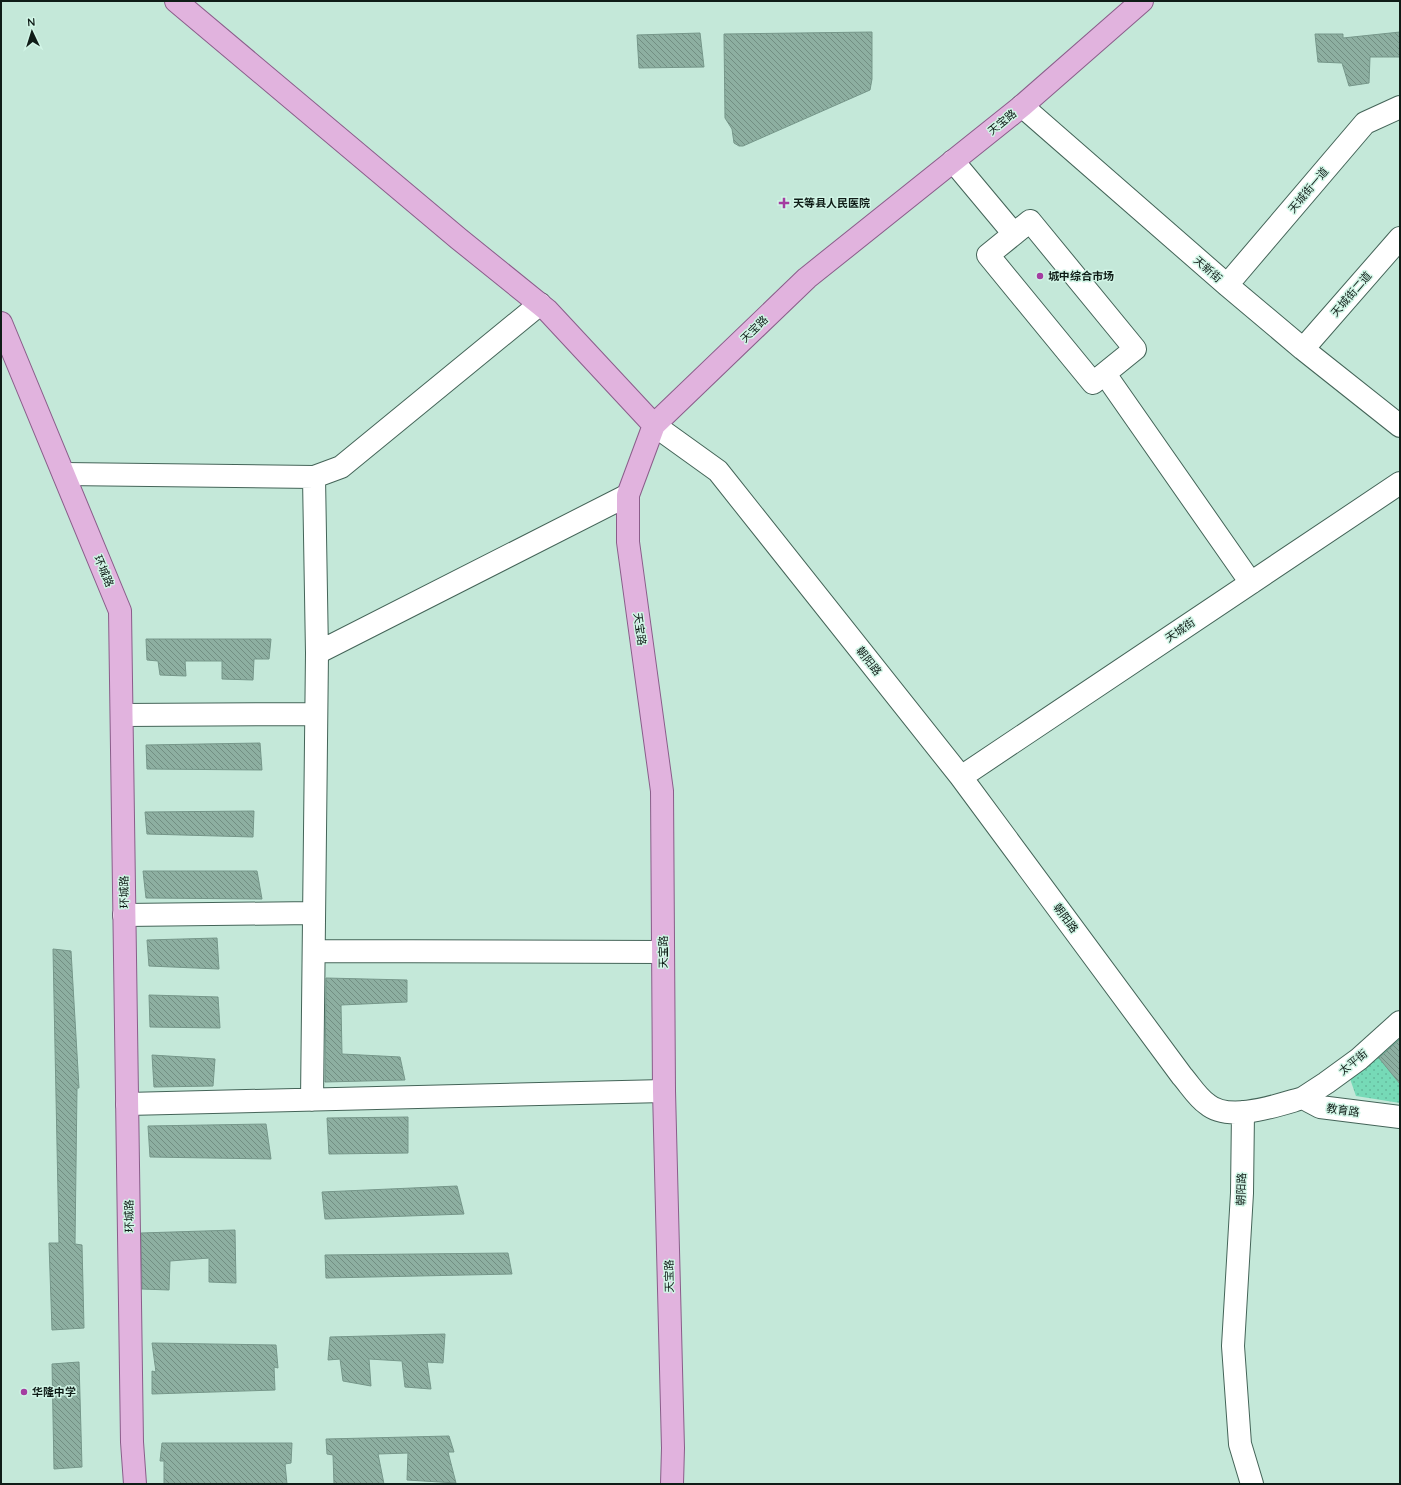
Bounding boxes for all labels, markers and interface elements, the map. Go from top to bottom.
north arrow [12,12,52,52]
text: N [27,15,36,29]
street label: 天宝路 [985,106,1019,138]
street label: 天城街一道 [1285,164,1331,216]
place label: 天等县人民医院 [793,196,870,210]
marker: 天等县人民医院 [778,197,790,209]
street label: 天新街 [1191,253,1225,285]
place label: 城中综合市场 [1048,269,1114,283]
street label: 天城街二道 [1328,269,1374,319]
marker: 城中综合市场 [1035,271,1045,281]
street label: 天宝路 [737,313,771,345]
street label: 环城路 [91,553,117,589]
street label: 天宝路 [631,612,649,646]
street label: 天城街 [1162,615,1198,645]
street label: 朝阳路 [853,644,885,678]
street label: 环城路 [117,875,131,909]
street label: 朝阳路 [1051,901,1081,935]
street label: 天宝路 [656,936,670,969]
street label: 太平街 [1336,1046,1370,1078]
street label: 教育路 [1326,1101,1360,1119]
street label: 朝阳路 [1233,1172,1249,1206]
street label: 环城路 [122,1199,136,1233]
street label: 天宝路 [662,1259,676,1293]
place label: 华隆中学 [32,1385,76,1399]
marker: 华隆中学 [19,1387,29,1397]

